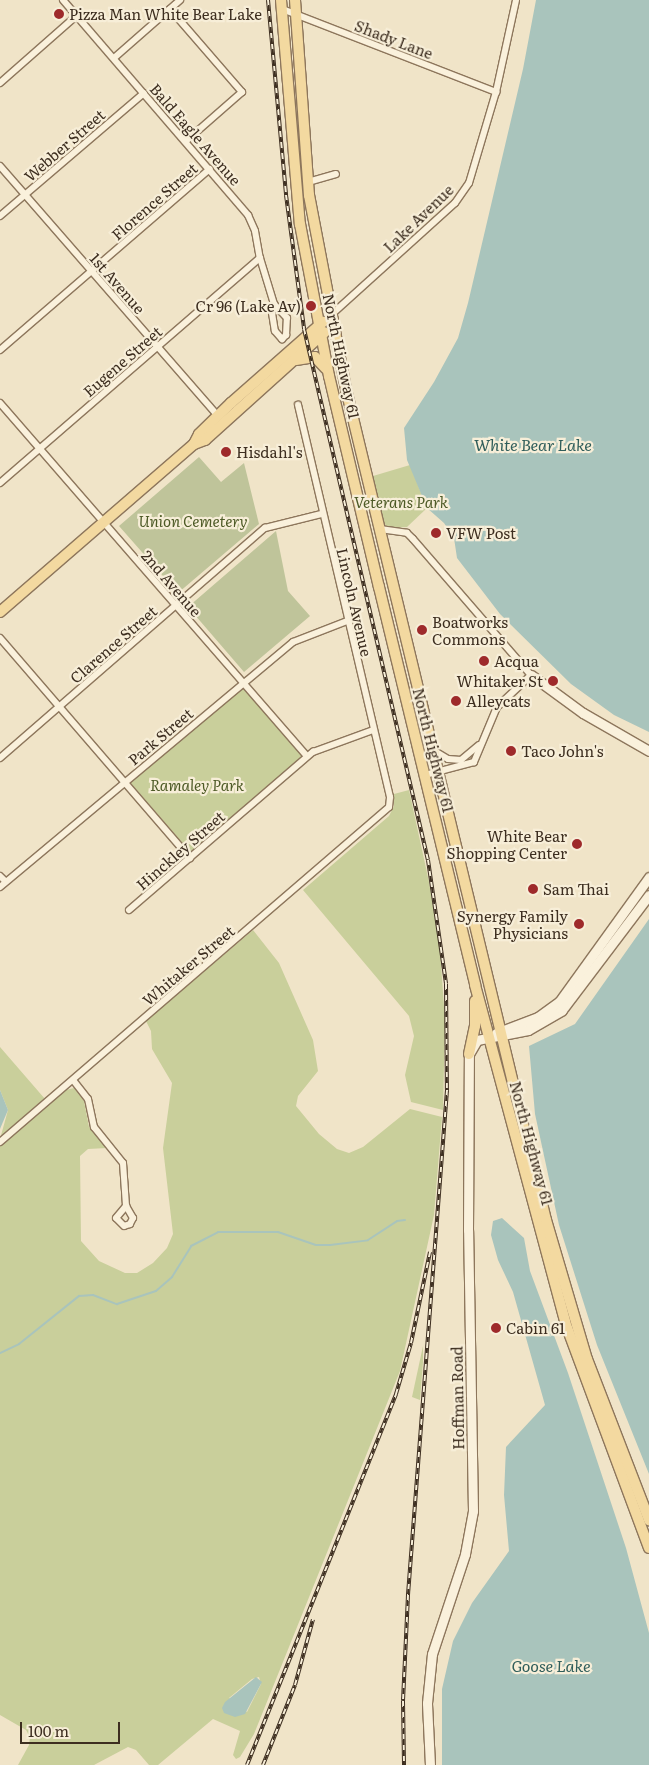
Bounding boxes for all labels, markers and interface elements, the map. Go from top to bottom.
place label: Pizza Man White Bear Lake [69,5,262,23]
marker: Pizza Man White Bear Lake [53,8,65,20]
street label: Shady Lane [352,16,436,62]
street label: Bald Eagle Avenue [147,79,245,189]
street label: Webber Street [20,105,108,185]
street label: Florence Street [107,159,201,243]
street label: Lake Avenue [379,180,457,256]
street label: 1st Avenue [87,249,149,317]
street label: North Highway 61 [320,292,364,420]
place label: Cr 96 (Lake Av) [196,297,301,315]
marker: Cr 96 (Lake Av) [305,300,317,312]
street label: Eugene Street [79,322,165,400]
water label: White Bear Lake [474,434,592,454]
place label: Hisdahl's [236,443,302,461]
marker: Hisdahl's [220,446,232,458]
park label: Veterans Park [354,493,448,511]
park label: Union Cemetery [138,512,248,530]
place label: VFW Post [446,524,516,542]
marker: VFW Post [430,527,442,539]
street label: 2nd Avenue [138,546,206,620]
street label: Lincoln Avenue [334,546,376,658]
street label: Clarence Street [66,602,160,686]
place label: Boatworks Commons [432,612,508,647]
marker: Boatworks Commons [416,624,428,636]
place label: Acqua [494,652,539,670]
marker: Acqua [478,655,490,667]
place label: Whitaker St [457,672,543,690]
marker: Whitaker St [547,675,559,687]
street label: North Highway 61 [410,686,458,814]
place label: Alleycats [466,692,530,710]
marker: Alleycats [450,695,462,707]
street label: Park Street [124,704,196,768]
place label: Taco John's [521,742,603,760]
marker: Taco John's [505,745,517,757]
park label: Ramaley Park [150,776,244,794]
street label: Hinckley Street [132,807,228,893]
place label: White Bear Shopping Center [447,826,567,861]
marker: White Bear Shopping Center [571,838,583,850]
place label: Sam Thai [543,880,609,898]
marker: Sam Thai [527,883,539,895]
place label: Synergy Family Physicians [457,906,568,941]
marker: Synergy Family Physicians [572,917,586,931]
street label: Whitaker Street [138,921,238,1009]
street label: North Highway 61 [507,1079,557,1207]
place label: Cabin 61 [506,1319,565,1337]
marker: Cabin 61 [490,1322,502,1334]
street label: Hoffman Road [447,1346,467,1450]
water label: Goose Lake [511,1655,591,1675]
scale bar [22,1712,122,1744]
text: 100 m [28,1719,69,1742]

